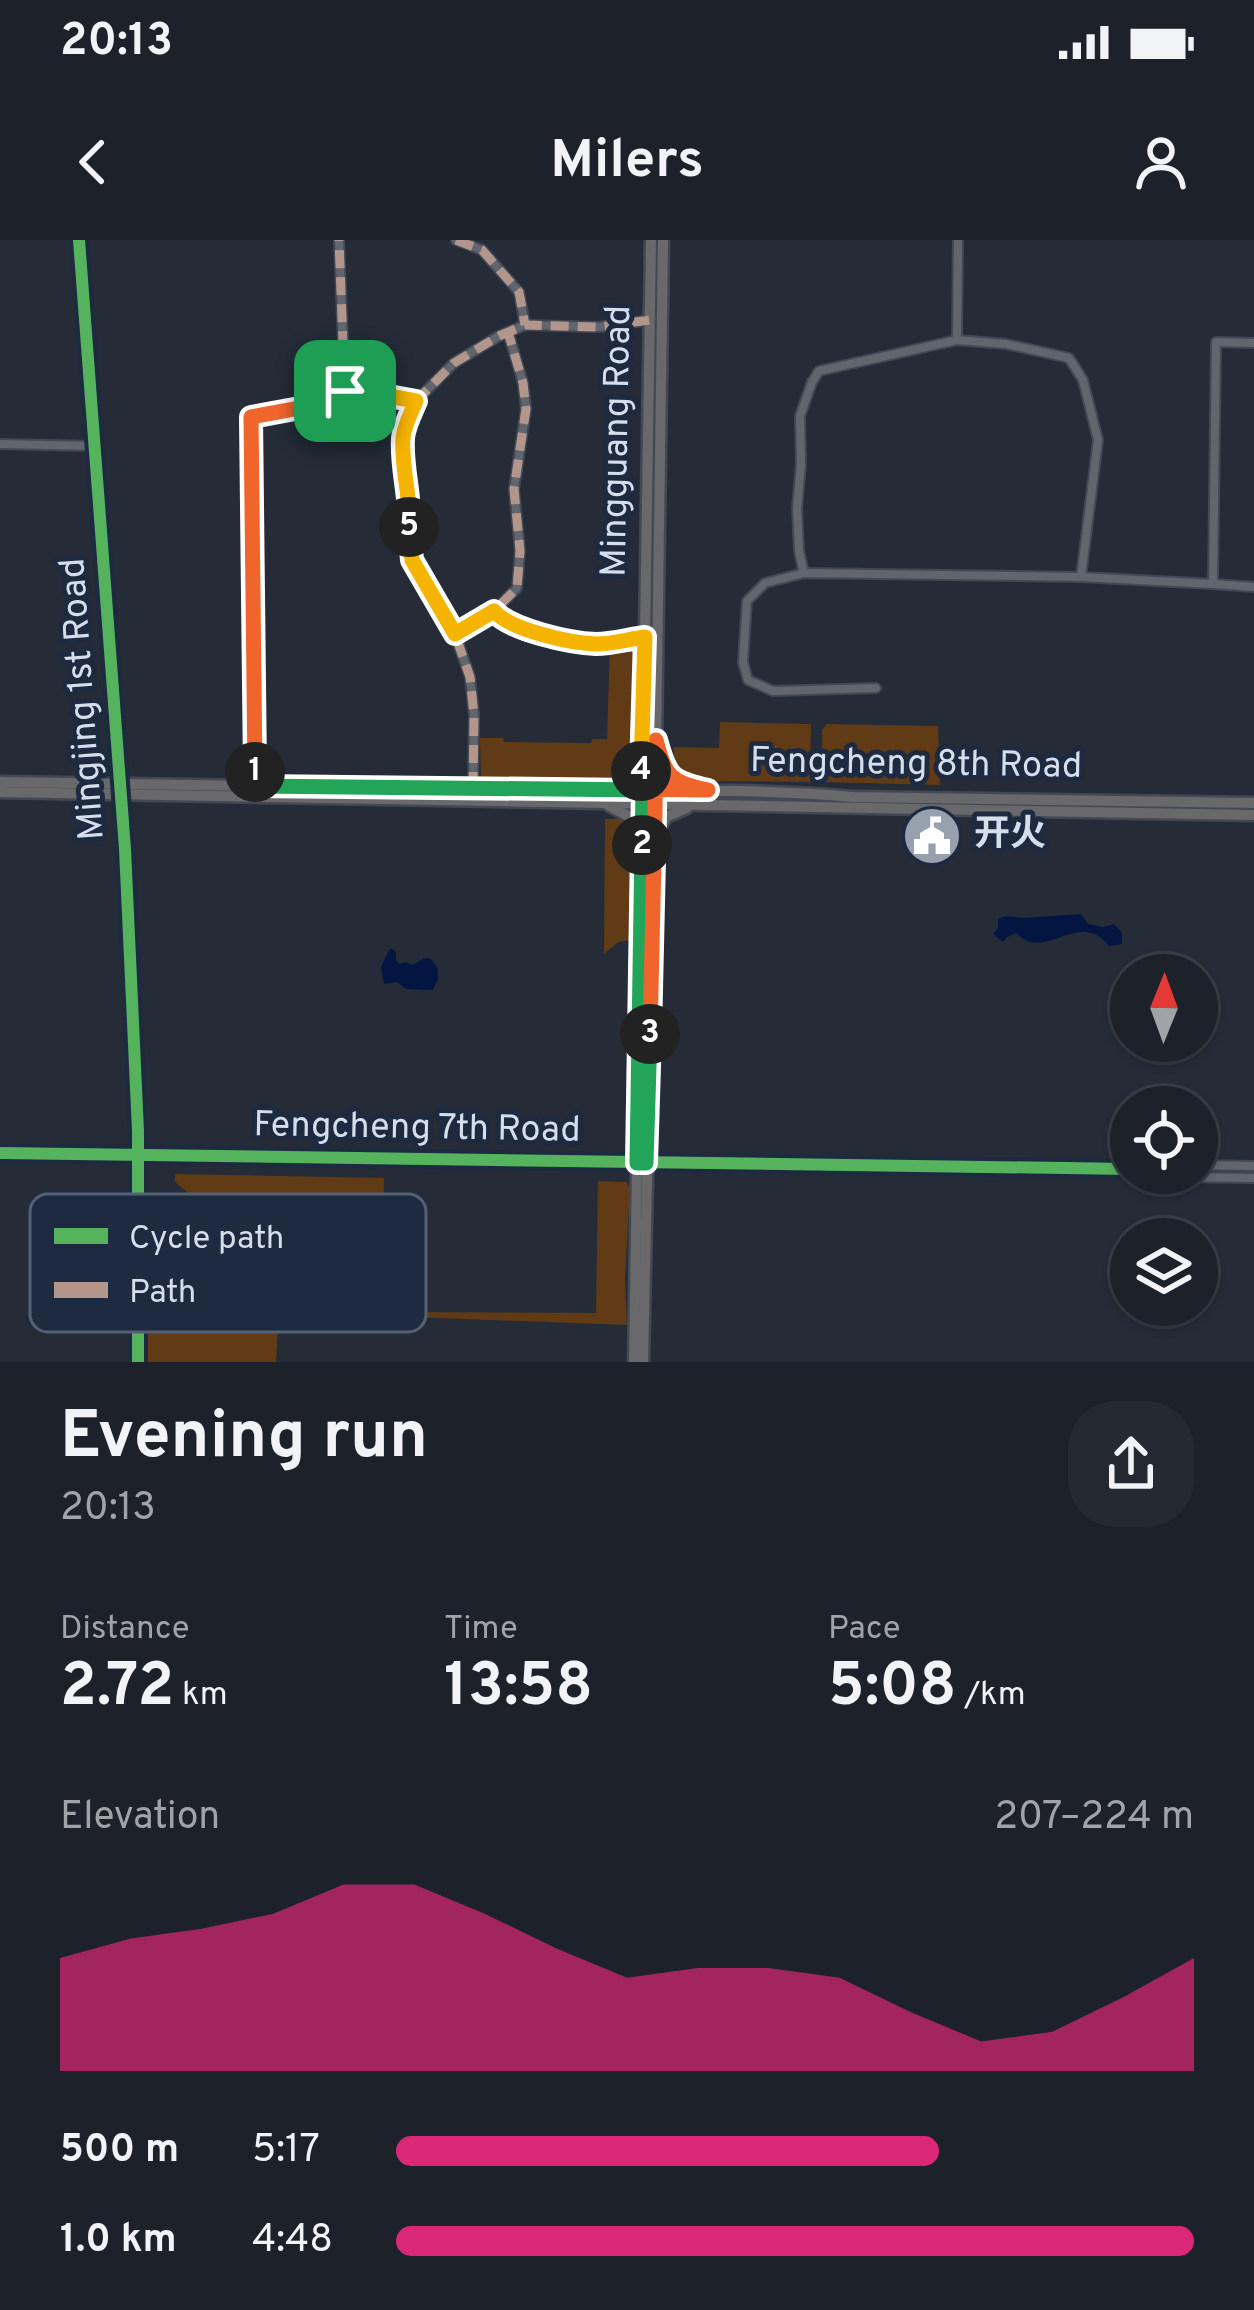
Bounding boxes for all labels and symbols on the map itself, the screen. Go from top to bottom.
street label: Mingguang Road [593,305,643,577]
pin [294,340,396,442]
pin: 5 [379,497,439,557]
street label: Mingjing 1st Road [51,556,117,842]
street label: Fengcheng 8th Road [749,739,1083,791]
pin: 4 [611,741,671,801]
pin: 1 [225,742,285,802]
public building icon: 开火 [901,805,963,867]
place label: 开火 [974,813,1046,859]
pin: 2 [612,815,672,875]
north arrow [1110,954,1218,1062]
pin: 3 [620,1004,680,1064]
street label: Fengcheng 7th Road [253,1103,581,1155]
legend [30,1194,426,1332]
text: Cycle path [129,1219,284,1261]
text: Path [129,1273,196,1315]

